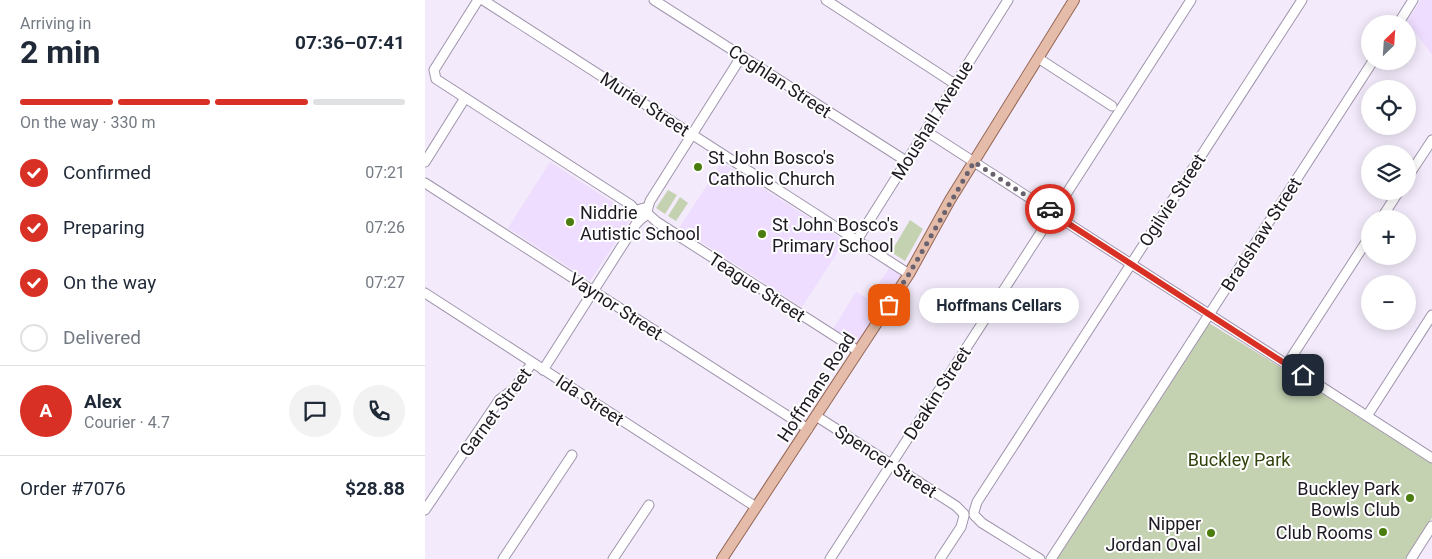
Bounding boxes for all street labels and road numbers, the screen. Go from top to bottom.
street label: Coghlan Street [725,40,835,122]
street label: Moushall Avenue [887,56,977,184]
street label: Muriel Street [597,67,694,141]
street label: Ogilvie Street [1134,150,1210,250]
street label: Bradshaw Street [1216,173,1306,295]
street label: Teague Street [705,248,809,326]
street label: Vaynor Street [565,268,667,344]
street label: Hoffmans Road [773,328,859,446]
street label: Deakin Street [899,343,975,443]
street label: Garnet Street [455,363,535,460]
street label: Ida Street [552,370,628,430]
street label: Spencer Street [831,420,941,502]

